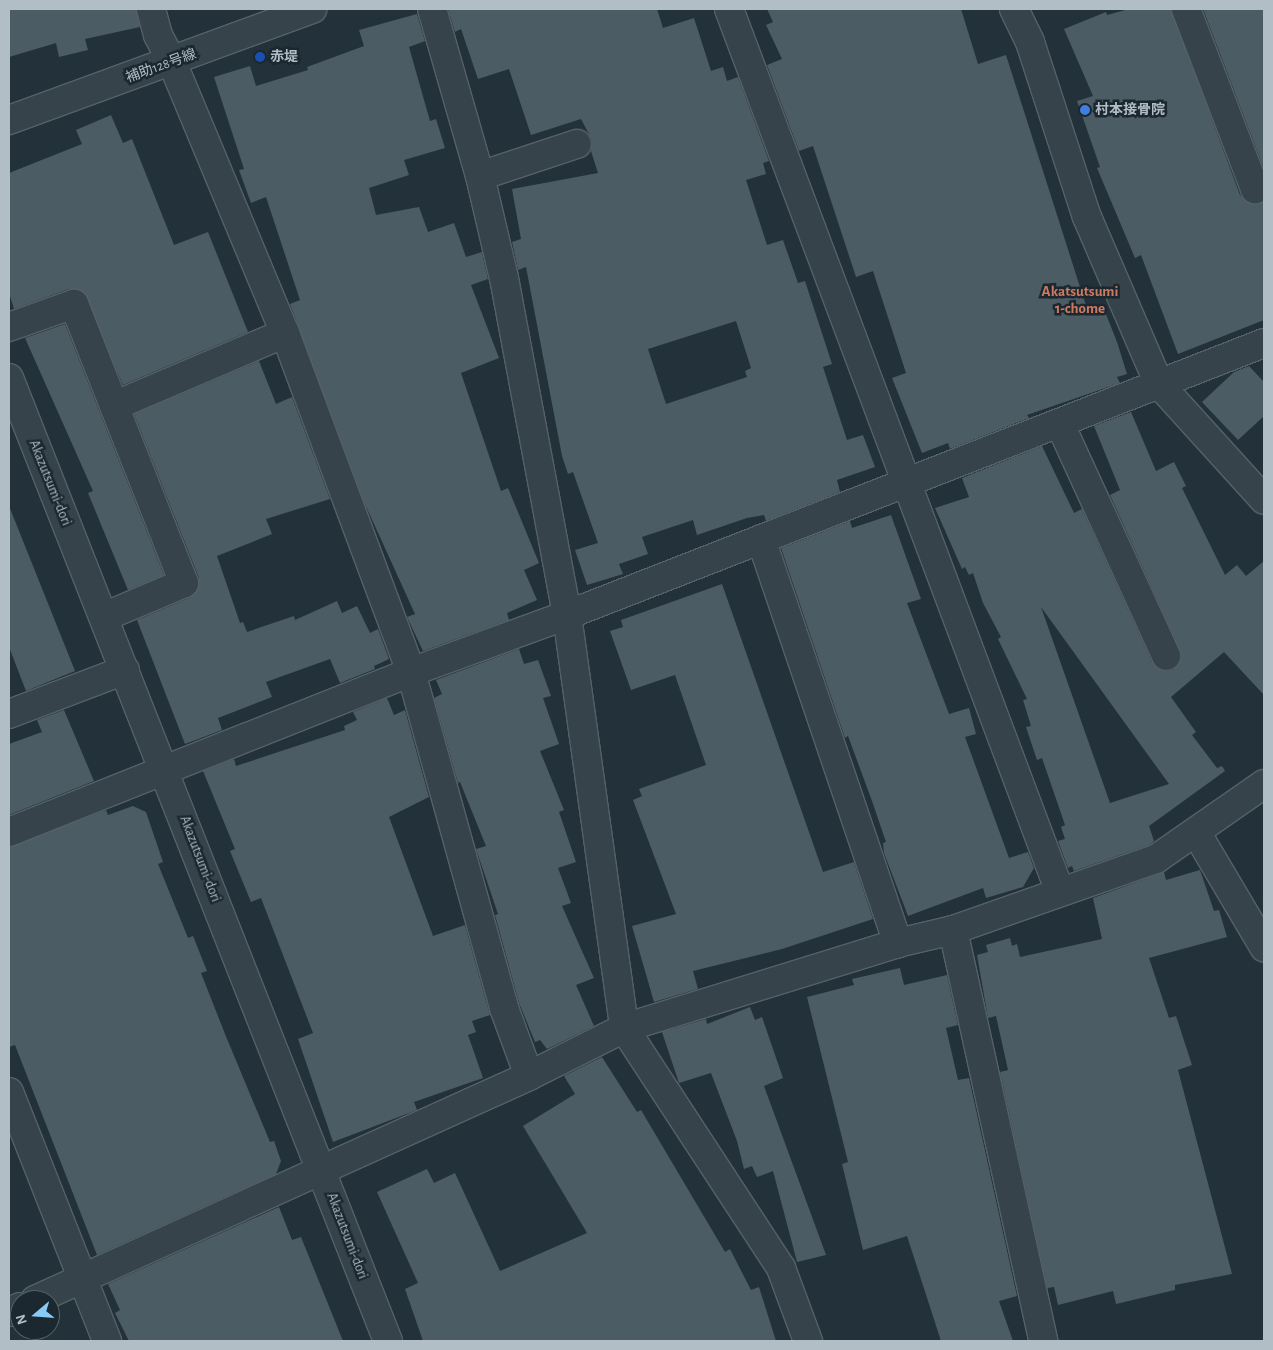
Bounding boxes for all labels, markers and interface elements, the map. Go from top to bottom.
street label: 補助128号線 [123,45,199,87]
place label: 赤堤 [270,49,298,65]
marker: 赤堤 [254,51,266,63]
place label: 村本接骨院 [1095,102,1165,118]
marker: 村本接骨院 [1079,104,1091,116]
district label: Akatsutsumi 1-chome [1042,282,1118,317]
street label: Akazutsumi-dori [25,438,75,528]
street label: Akazutsumi-dori [176,814,224,904]
street label: Akazutsumi-dori [323,1191,371,1281]
north arrow [10,1290,60,1340]
text: N [14,1313,30,1326]

